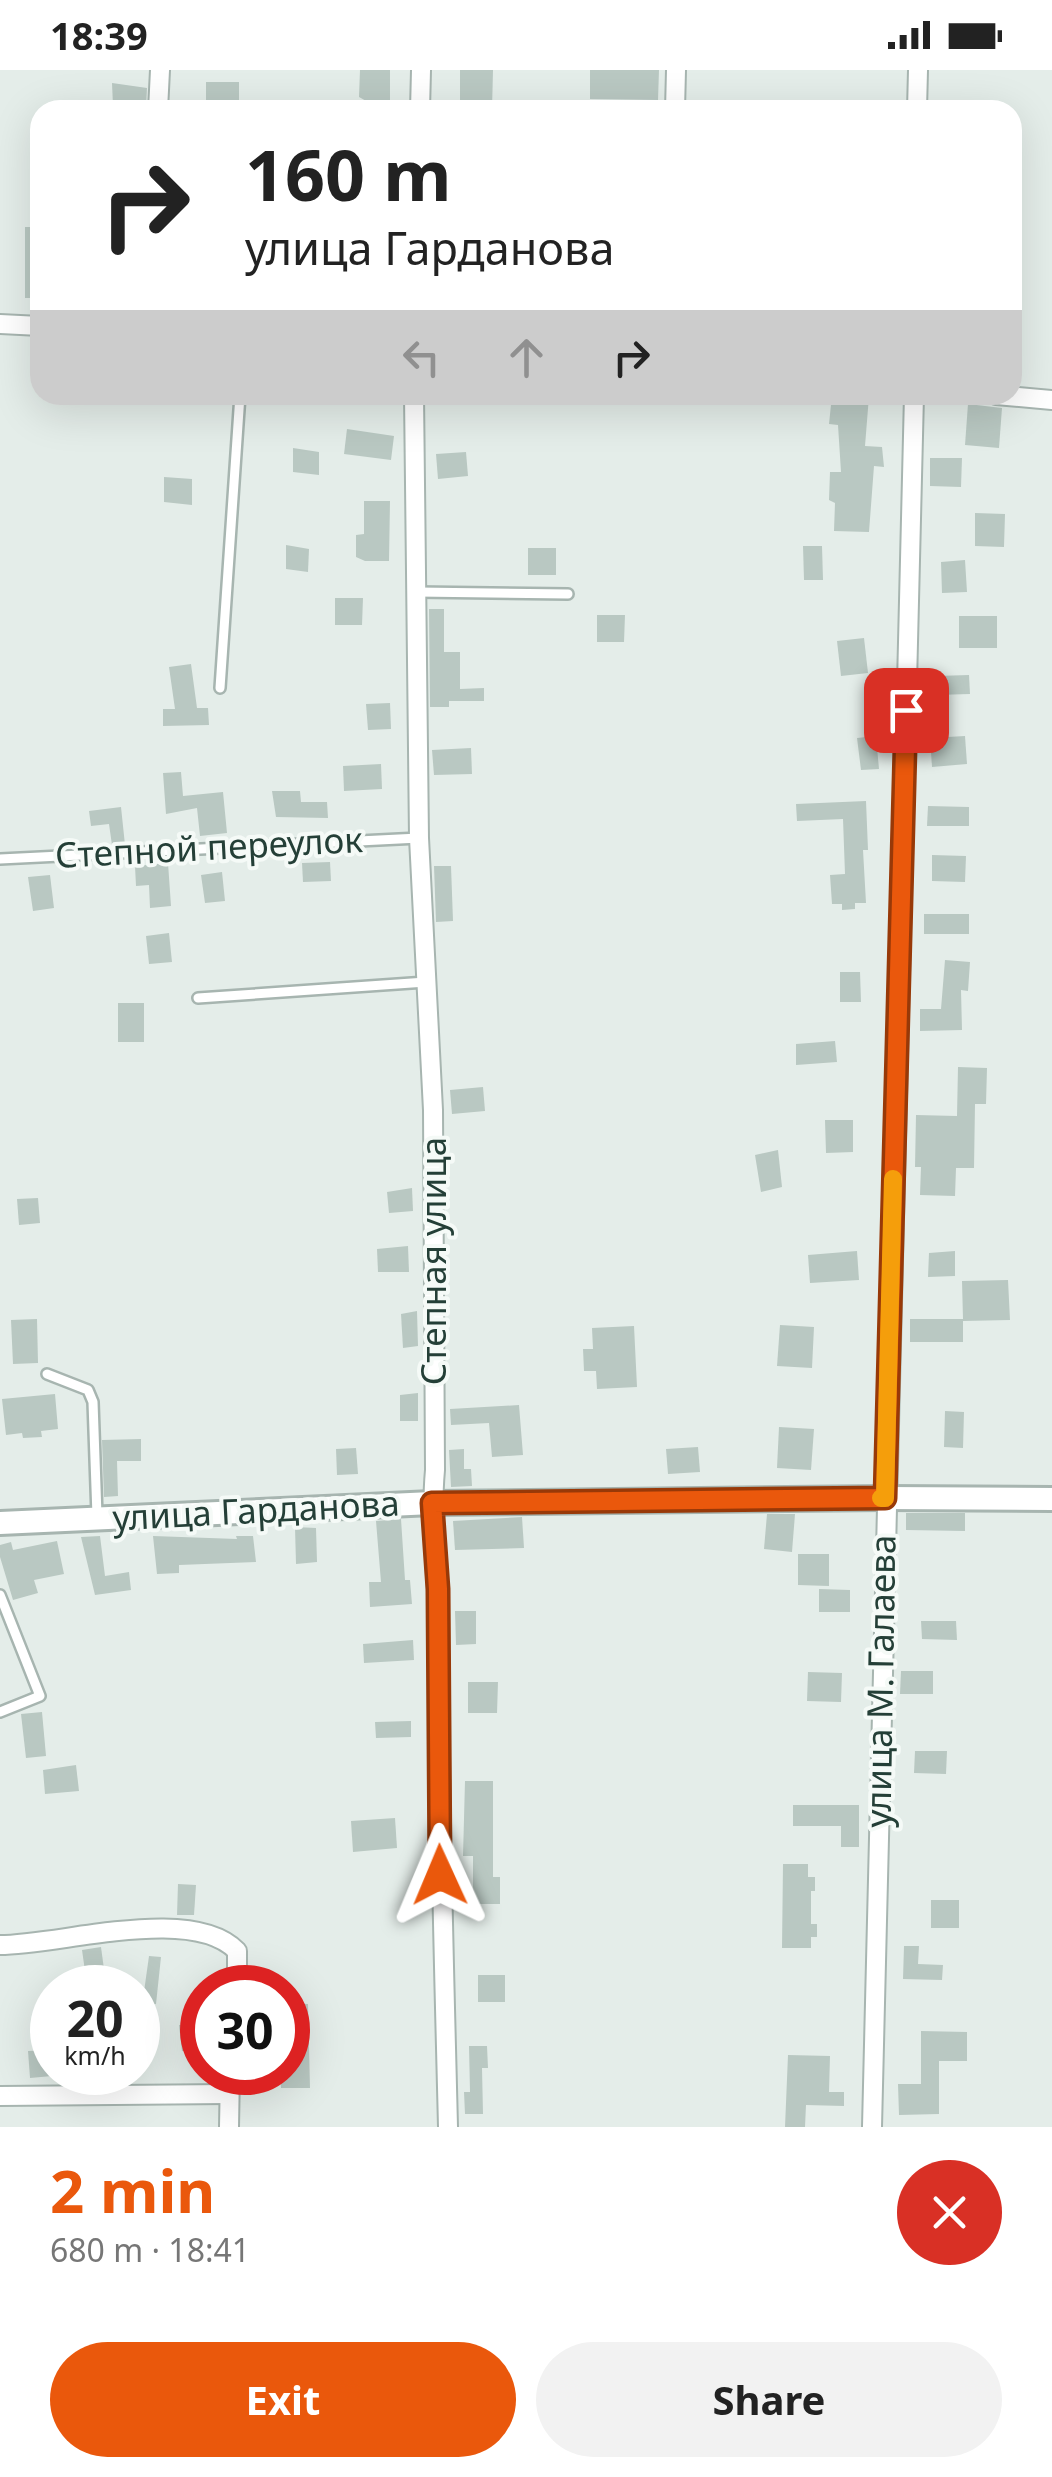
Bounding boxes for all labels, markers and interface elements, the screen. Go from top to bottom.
text: 18:39 [50,9,148,61]
text: 160 m [245,126,452,222]
icon: right [80,140,210,270]
text: улица Гарданова [245,217,614,278]
icon: left [394,330,449,385]
icon: ahead [499,330,554,385]
icon: right [604,330,659,385]
pin [864,668,949,753]
icon: arrive [879,683,934,738]
street label: Степной переулок [54,815,364,878]
street label: Степная улица [409,1137,456,1385]
street label: улица Гарданова [111,1479,401,1540]
street label: улица М. Галаева [853,1534,906,1828]
position arrow [388,1823,492,1927]
speed limit sign: 30 [180,1965,310,2095]
text: 20 [66,1984,124,2052]
text: km/h [64,2038,126,2072]
text: 2 min [50,2149,215,2231]
button: close [897,2160,1002,2265]
text: 680 m · 18:41 [50,2228,250,2271]
button: Exit [50,2342,516,2457]
button: Share [536,2342,1002,2457]

